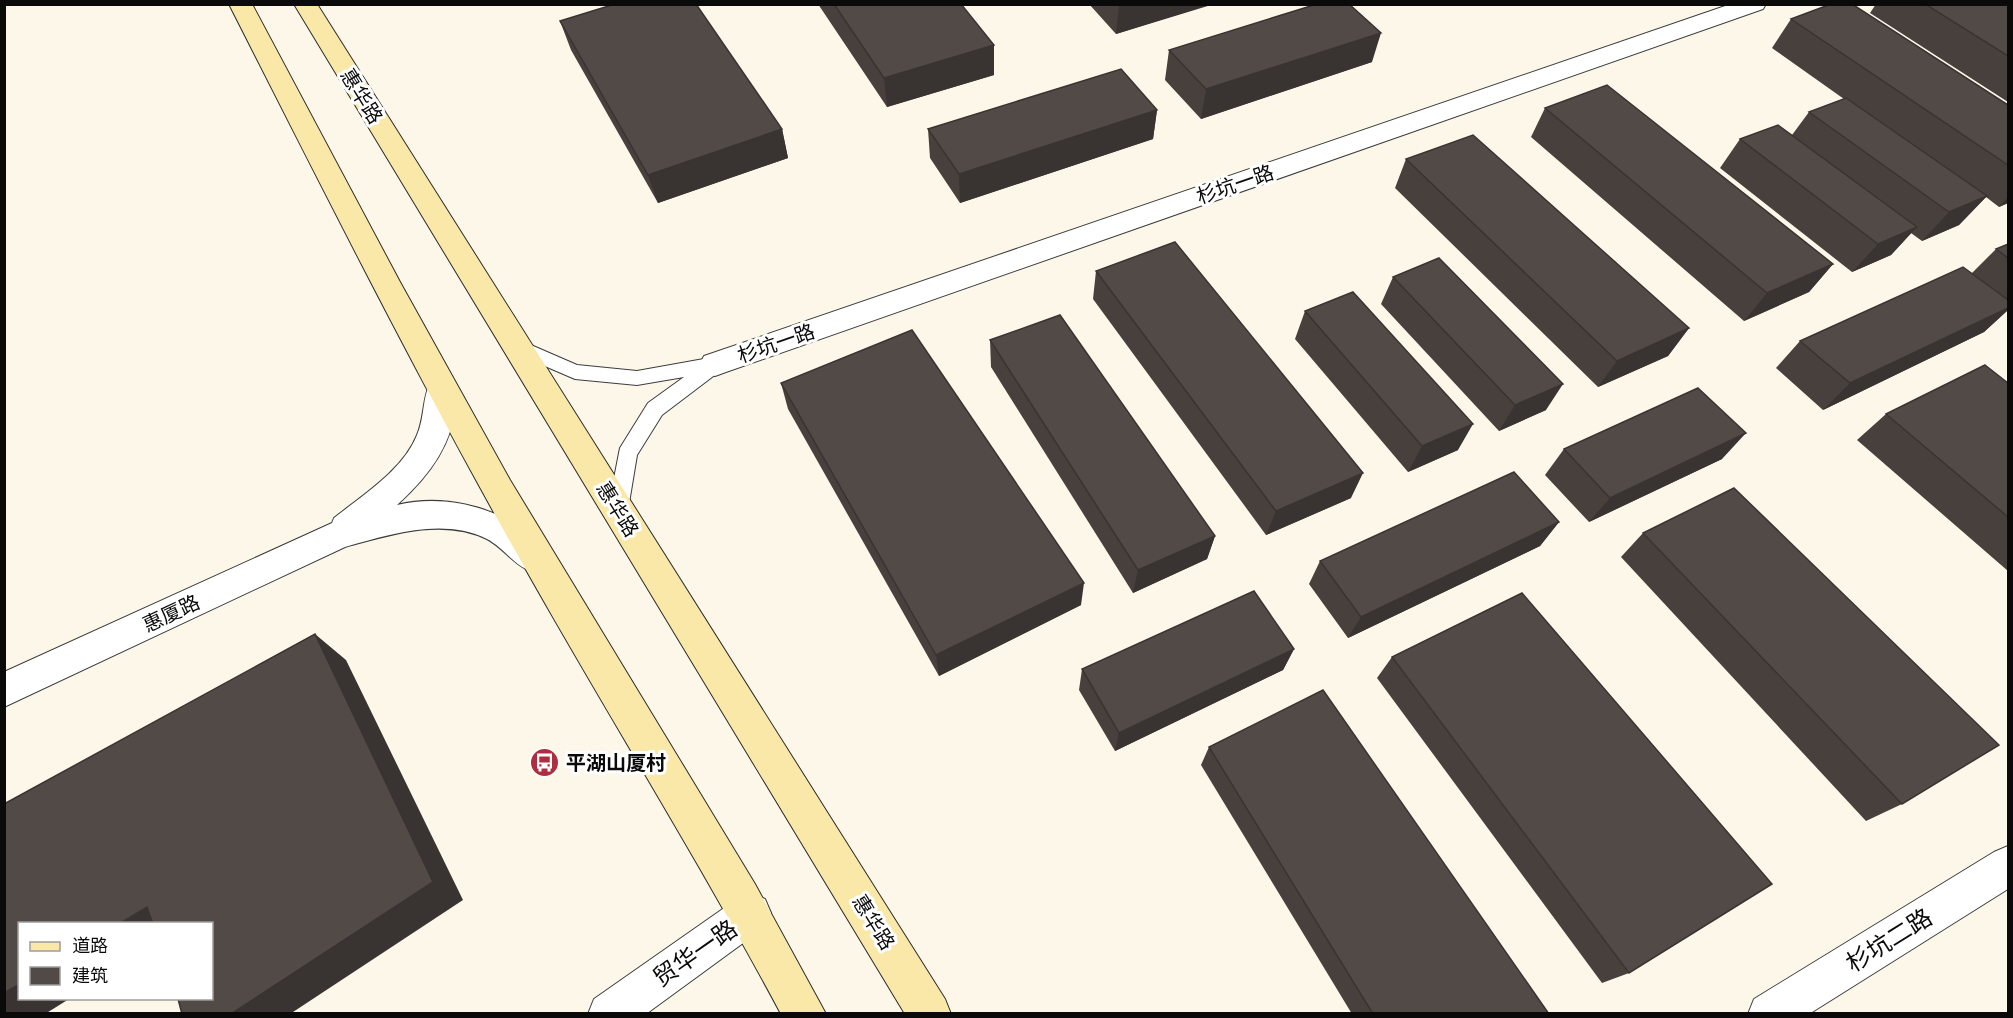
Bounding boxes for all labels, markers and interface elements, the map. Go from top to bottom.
street label: 惠华路 [336,64,388,128]
street label: 杉坑一路 [1193,159,1277,209]
street label: 杉坑一路 [734,318,818,368]
street label: 惠华路 [592,477,644,541]
street label: 惠厦路 [139,589,203,637]
bus stop icon: 平湖山厦村 [529,746,561,778]
place label: 平湖山厦村 [566,750,666,775]
street label: 惠华路 [848,890,900,954]
street label: 杉坑二路 [1840,901,1938,979]
street label: 贸华一路 [647,913,743,993]
legend [18,922,213,1000]
text: 道路 [72,934,108,957]
text: 建筑 [72,964,108,987]

